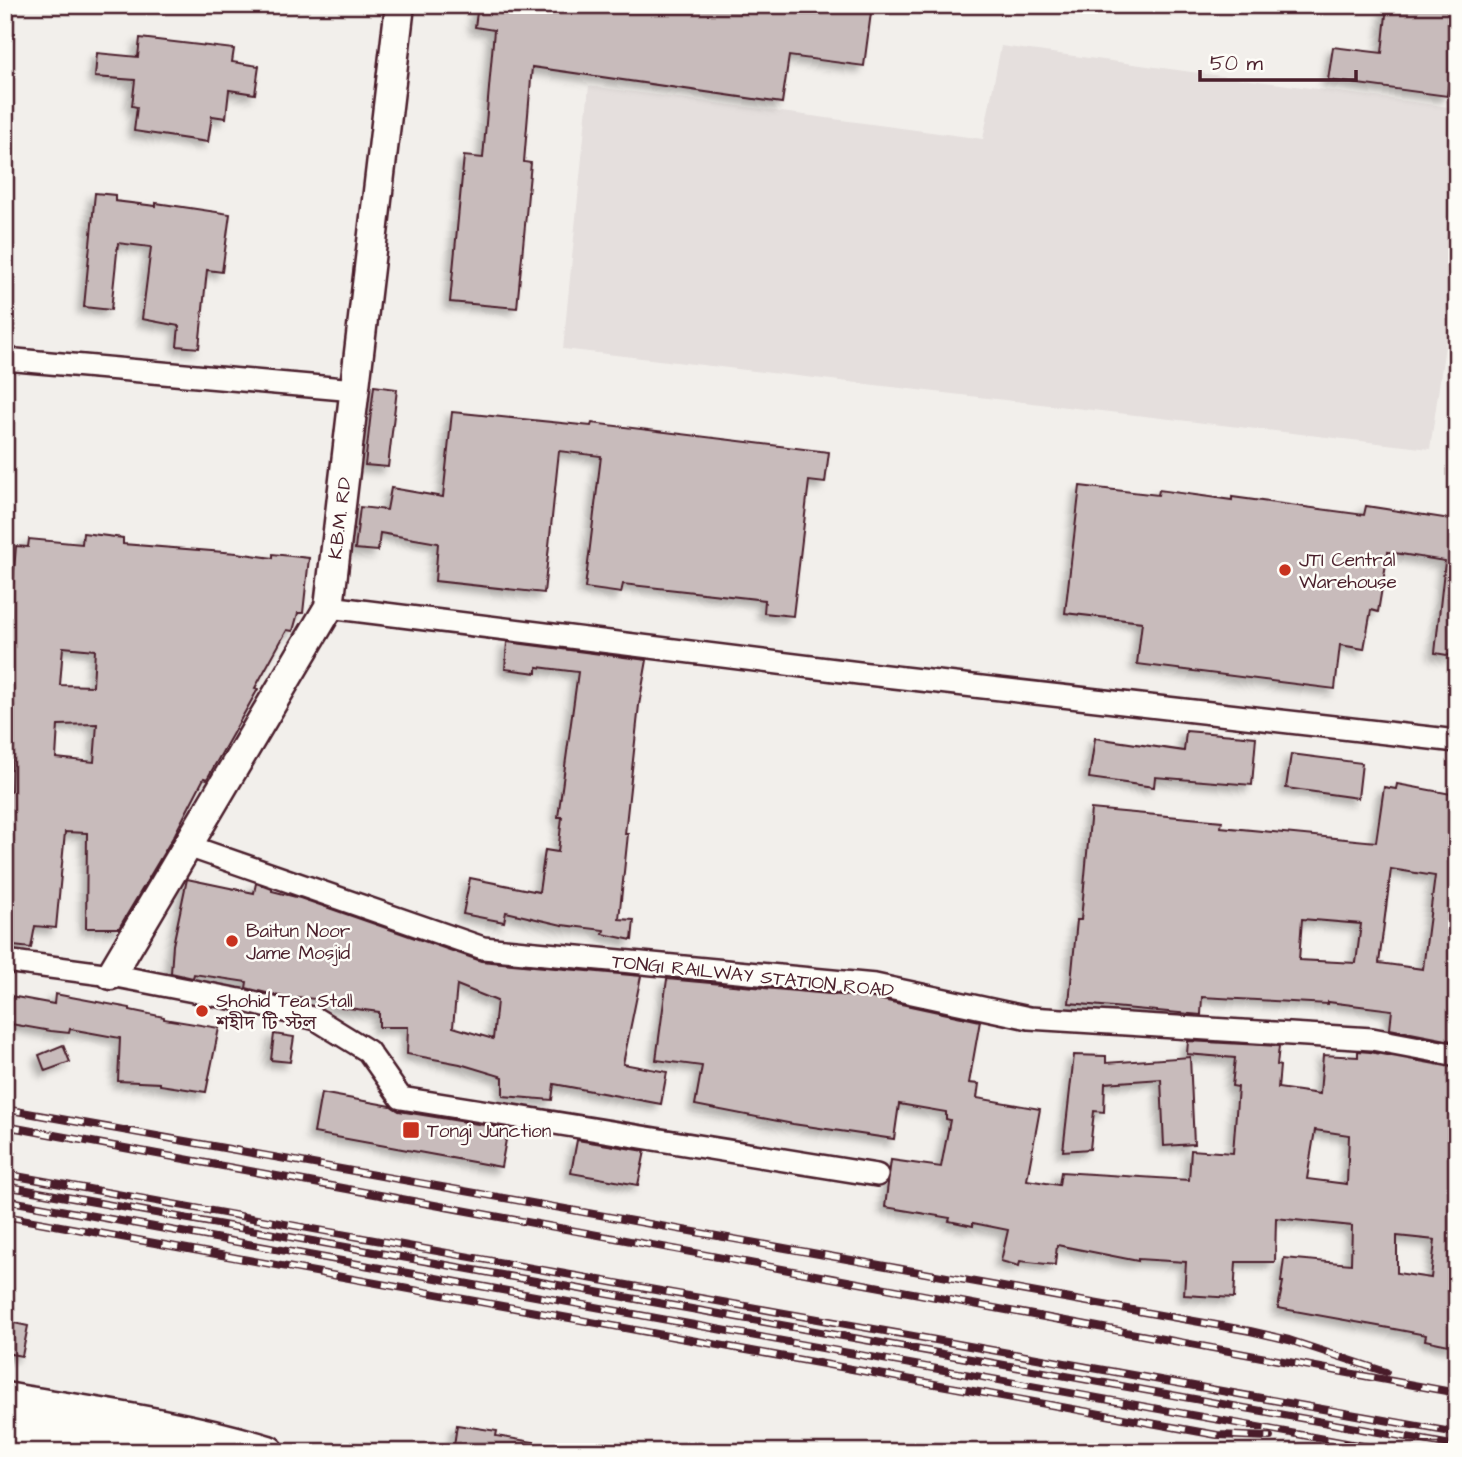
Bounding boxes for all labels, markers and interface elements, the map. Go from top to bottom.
scale bar [1200,38,1355,82]
text: 50 m [1210,49,1264,78]
street label: K.B.M. RD [322,476,359,561]
place label: JTI Central Warehouse [1299,547,1397,596]
marker: JTI Central Warehouse [1277,562,1293,578]
place label: Baitun Noor Jame Mosjid [246,918,351,967]
marker: Baitun Noor Jame Mosjid [224,933,240,949]
street label: TONGI RAILWAY STATION ROAD [610,948,895,1005]
place label: Shohid Tea Stall শহীদ টি স্টল [215,988,353,1037]
marker: Shohid Tea Stall শহীদ টি স্টল [194,1003,210,1019]
place label: Tongi Junction [427,1118,551,1146]
marker: Tongi Junction [401,1120,421,1140]

